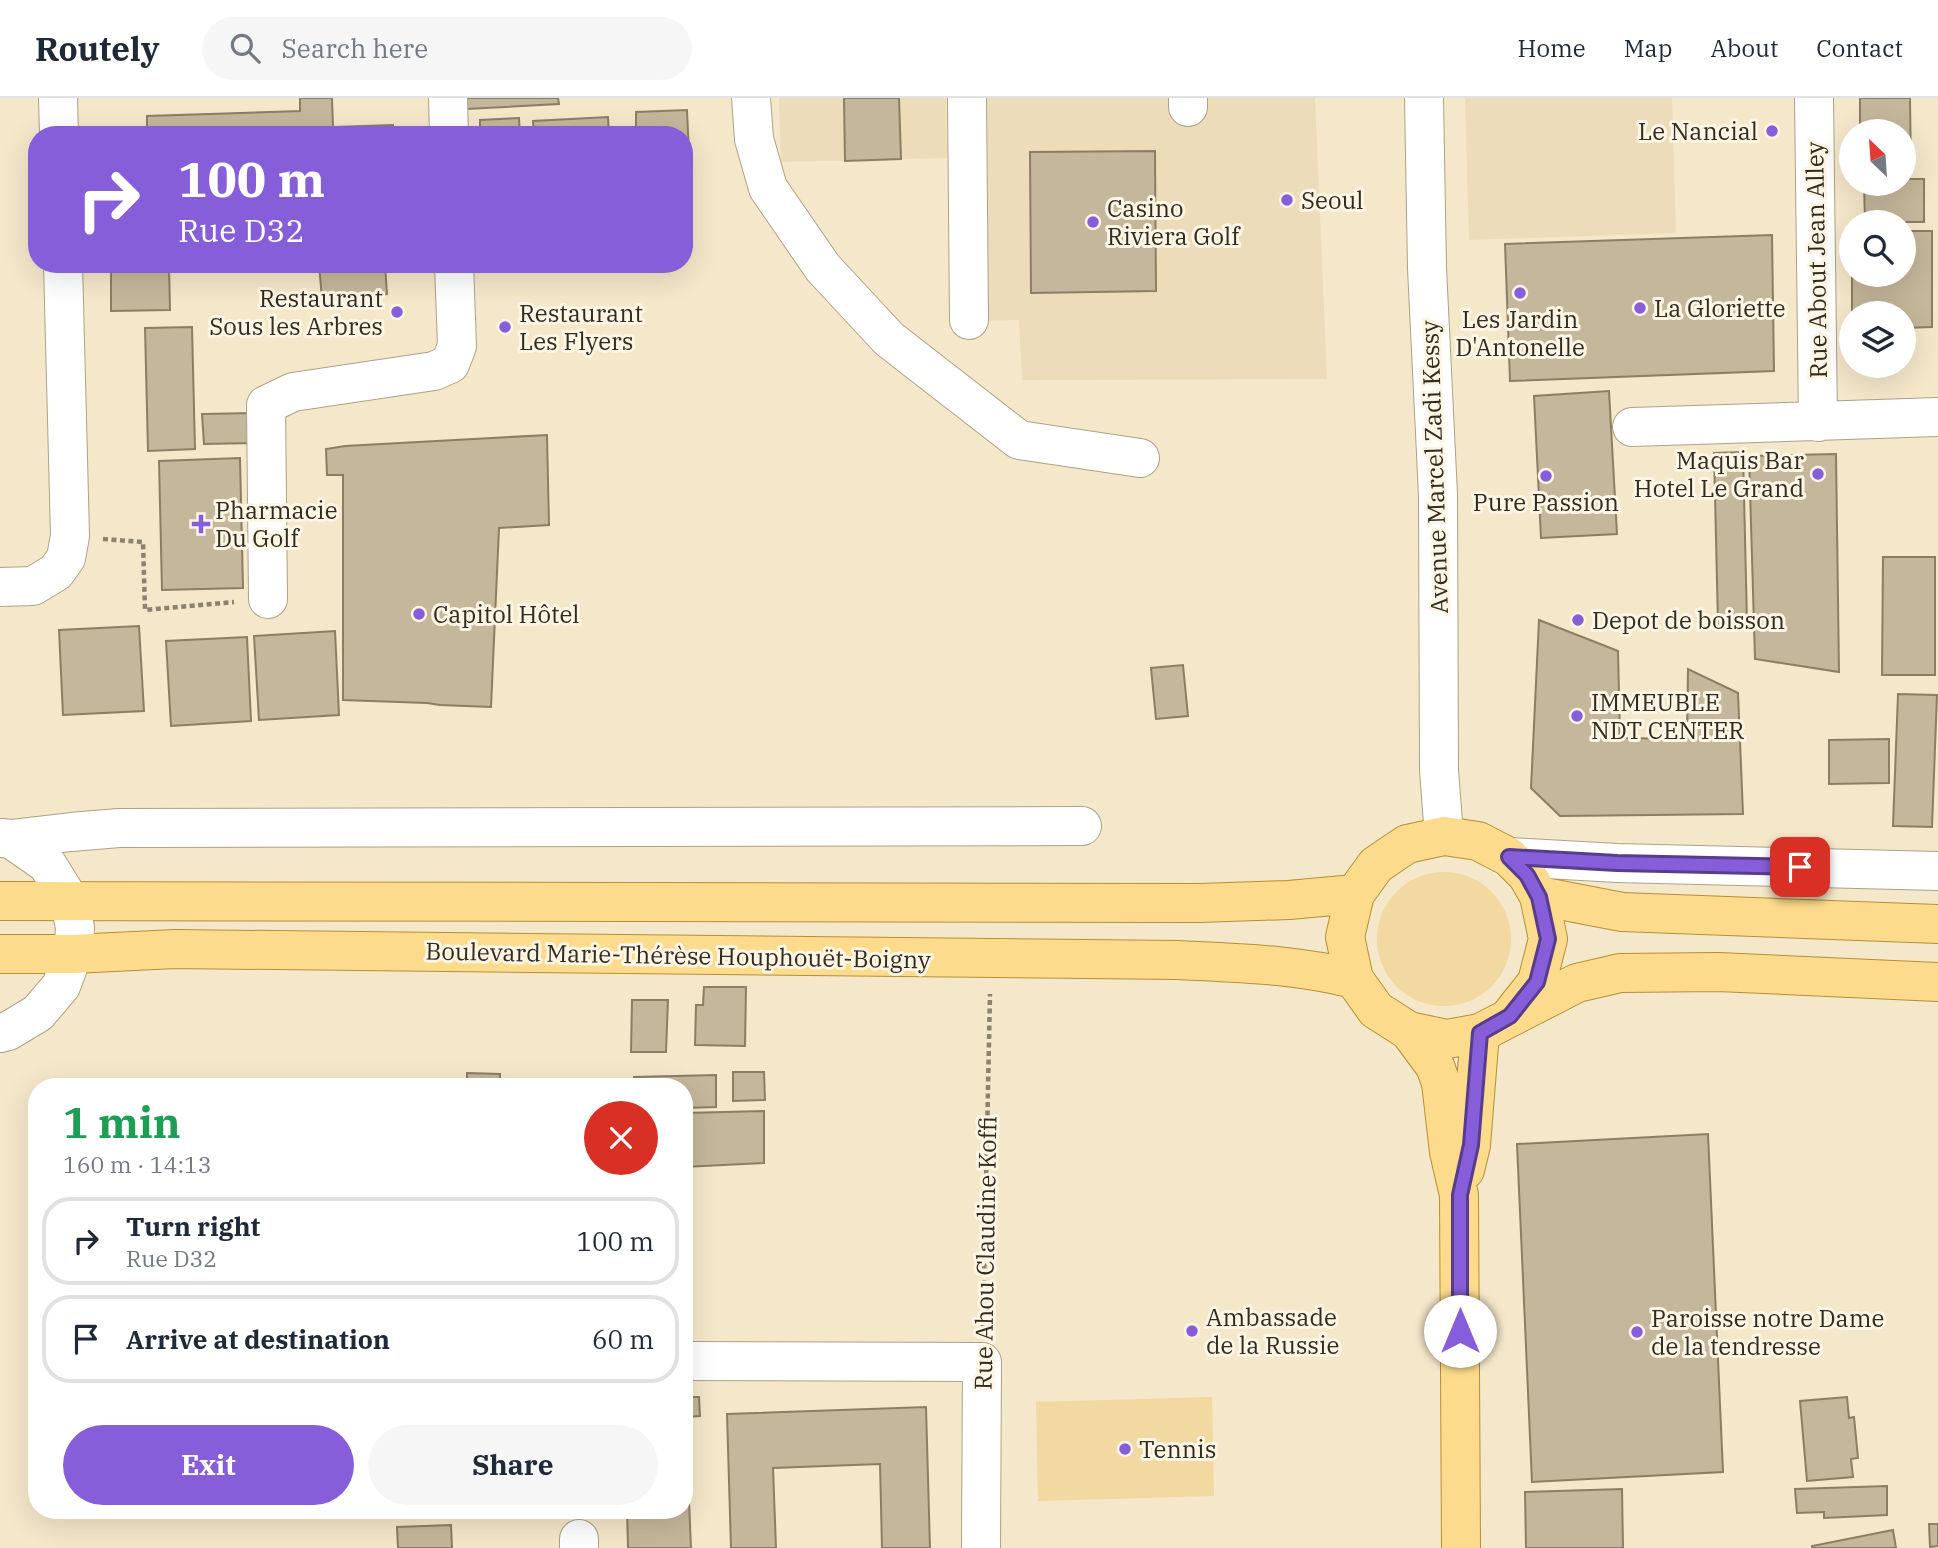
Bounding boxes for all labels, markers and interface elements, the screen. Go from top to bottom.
search box [202,17,692,80]
text: Routely [35,27,160,70]
icon: search [226,29,264,67]
text: Search here [282,31,428,65]
text: Home [1518,32,1586,64]
text: Map [1624,32,1672,64]
text: About [1710,32,1778,64]
text: Contact [1816,32,1903,64]
place label: Le Nancial [1638,115,1758,147]
north arrow [1839,119,1916,196]
map controls [1839,119,1916,378]
marker: Le Nancial [1764,123,1780,139]
street label: Rue About Jean Alley [1798,141,1834,379]
text: 100 m [178,147,325,210]
icon: right [63,154,154,245]
place label: Seoul [1301,184,1364,216]
place label: Casino Riviera Golf [1107,192,1241,252]
marker: Seoul [1279,192,1295,208]
text: Rue D32 [178,209,305,251]
button: search [1839,210,1916,287]
marker: Casino Riviera Golf [1085,214,1101,230]
place label: Restaurant Sous les Arbres [209,282,383,342]
marker: Les Jardin D'Antonelle [1512,285,1528,301]
place label: La Gloriette [1654,292,1786,324]
place label: Restaurant Les Flyers [519,297,643,357]
marker: La Gloriette [1632,300,1648,316]
button: layers [1839,301,1916,378]
place label: Les Jardin D'Antonelle [1455,303,1585,363]
marker: Restaurant Sous les Arbres [389,304,405,320]
marker: Restaurant Les Flyers [497,319,513,335]
street label: Avenue Marcel Zadi Kessy [1413,320,1455,614]
place label: Maquis Bar Hotel Le Grand [1634,444,1804,504]
marker: Maquis Bar Hotel Le Grand [1810,466,1826,482]
marker: Pure Passion [1538,468,1554,484]
place label: Pure Passion [1473,486,1619,518]
place label: Pharmacie Du Golf [215,494,338,554]
marker: Pharmacie Du Golf [193,516,209,532]
place label: Capitol Hôtel [433,598,579,630]
place label: Depot de boisson [1592,604,1785,636]
marker: Capitol Hôtel [411,606,427,622]
marker: Depot de boisson [1570,612,1586,628]
place label: IMMEUBLE NDT CENTER [1591,686,1744,746]
marker: IMMEUBLE NDT CENTER [1569,708,1585,724]
pin [1770,837,1830,897]
icon: arrive [1781,848,1819,886]
street label: Boulevard Marie-Thérèse Houphouët-Boigny [425,935,931,975]
text: 1 min [63,1095,181,1150]
button: close [584,1101,658,1175]
street label: Rue Ahou Claudine Koffi [967,1116,1003,1390]
text: 160 m · 14:13 [63,1149,212,1179]
text: Turn right [126,1209,260,1243]
icon: right [67,1222,105,1260]
text: 100 m [576,1224,654,1258]
text: Rue D32 [126,1243,217,1273]
position arrow [1423,1294,1497,1368]
place label: Ambassade de la Russie [1206,1301,1339,1361]
place label: Paroisse notre Dame de la tendresse [1651,1302,1884,1362]
icon: arrive [67,1320,105,1358]
text: Arrive at destination [126,1322,390,1356]
text: 60 m [592,1322,654,1356]
marker: Ambassade de la Russie [1184,1323,1200,1339]
marker: Paroisse notre Dame de la tendresse [1629,1324,1645,1340]
button: Exit [63,1425,354,1505]
button: Share [368,1425,658,1505]
place label: Tennis [1139,1433,1216,1465]
marker: Tennis [1117,1441,1133,1457]

